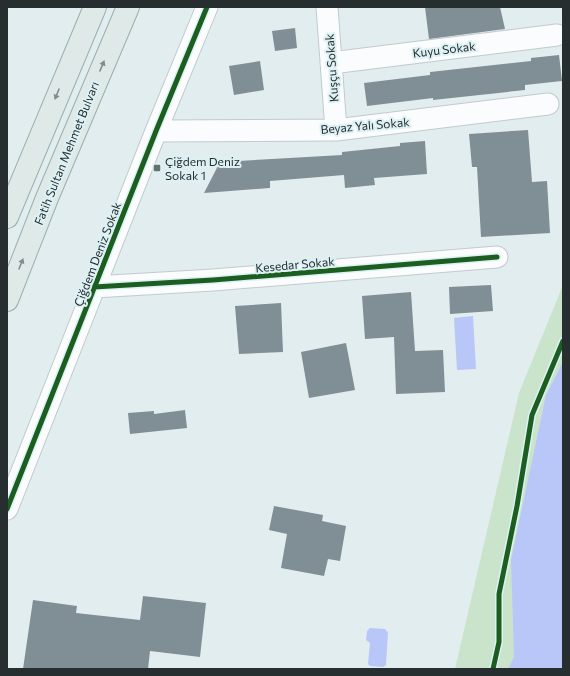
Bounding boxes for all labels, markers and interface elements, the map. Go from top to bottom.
street label: Kuşçu Sokak [322,33,340,103]
street label: Kuyu Sokak [412,38,477,60]
one-way arrow [100,60,106,72]
street label: Fatih Sultan Mehmet Bulvarı [31,79,101,227]
one-way arrow [54,89,60,101]
street label: Beyaz Yalı Sokak [320,114,411,136]
place label: Çiğdem Deniz Sokak 1 [165,154,240,182]
marker: Çiğdem Deniz Sokak 1 [152,163,162,173]
street label: Çiğdem Deniz Sokak [71,199,124,308]
street label: Kesedar Sokak [255,254,336,274]
one-way arrow [19,258,25,270]

